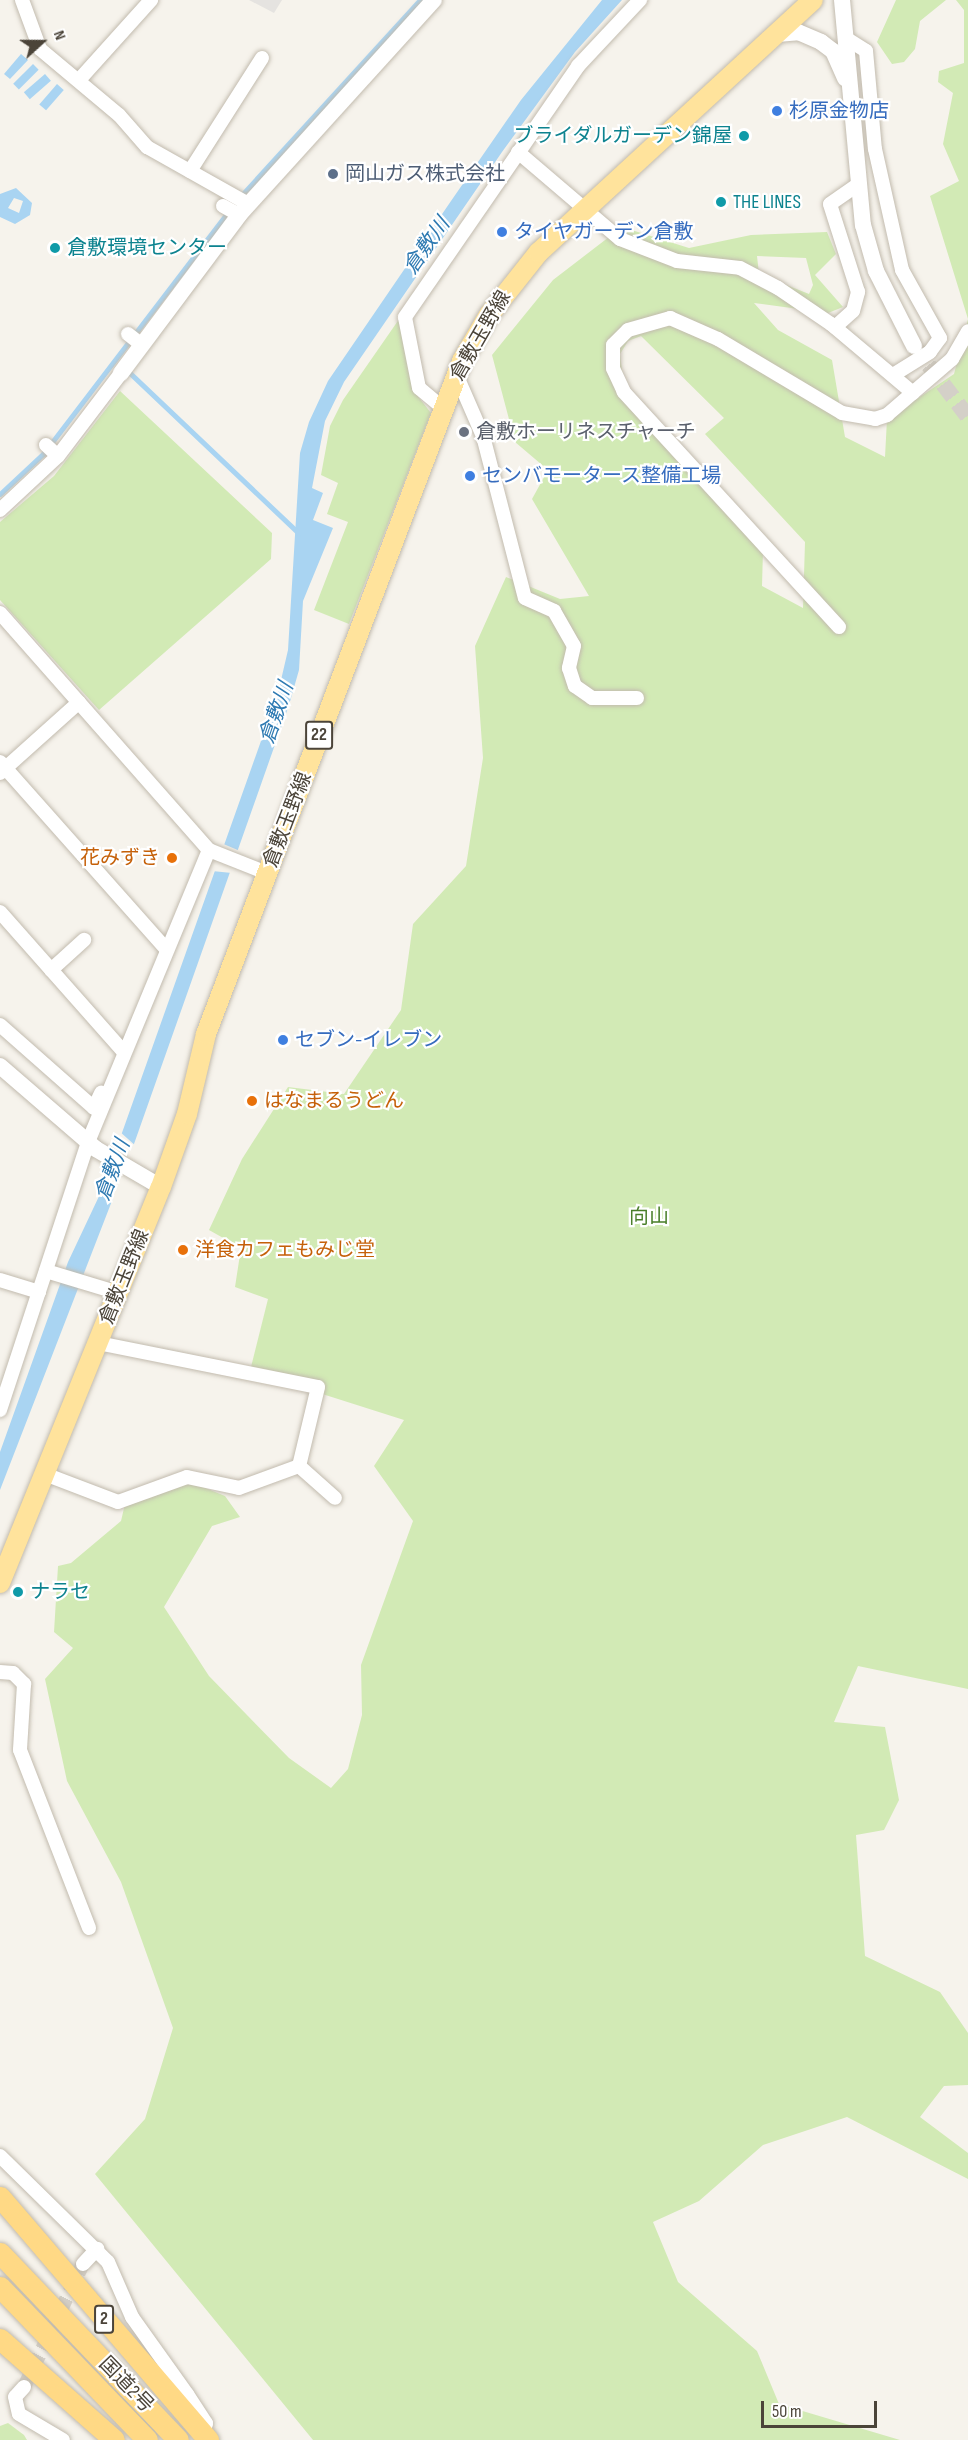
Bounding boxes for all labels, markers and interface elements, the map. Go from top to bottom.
north arrow [12,12,72,72]
text: N [49,28,70,43]
place label: 杉原金物店 [789,99,889,123]
marker: 杉原金物店 [770,104,784,118]
place label: ブライダルガーデン錦屋 [512,124,732,148]
marker: ブライダルガーデン錦屋 [737,129,751,143]
place label: 岡山ガス株式会社 [345,162,505,186]
marker: 岡山ガス株式会社 [326,167,340,181]
place label: THE LINES [733,190,801,214]
marker: THE LINES [714,195,728,209]
water label: 倉敷川 [399,213,455,279]
place label: タイヤガーデン倉敷 [514,220,694,244]
marker: タイヤガーデン倉敷 [495,225,509,239]
place label: 倉敷環境センター [67,236,227,260]
marker: 倉敷環境センター [48,241,62,255]
street label: 倉敷玉野線 [446,287,516,385]
place label: 倉敷ホーリネスチャーチ [476,420,696,444]
marker: 倉敷ホーリネスチャーチ [457,425,471,439]
place label: センバモータース整備工場 [482,464,722,488]
marker: センバモータース整備工場 [463,469,477,483]
water label: 倉敷川 [255,679,299,747]
road number: 22 [304,720,334,750]
street label: 倉敷玉野線 [259,769,317,871]
place label: 花みずき [80,846,160,870]
marker: 花みずき [165,851,179,865]
place label: セブン-イレブン [295,1028,442,1052]
marker: セブン-イレブン [276,1033,290,1047]
place label: はなまるうどん [264,1089,404,1113]
marker: はなまるうどん [245,1094,259,1108]
water label: 倉敷川 [90,1136,136,1204]
park label: 向山 [629,1205,669,1229]
street label: 倉敷玉野線 [95,1226,155,1328]
place label: 洋食カフェもみじ堂 [195,1238,375,1262]
marker: 洋食カフェもみじ堂 [176,1243,190,1257]
place label: ナラセ [30,1580,90,1604]
marker: ナラセ [11,1585,25,1599]
road number: 2 [94,2304,114,2334]
street label: 国道2号 [94,2352,158,2418]
scale bar [764,2389,880,2427]
text: 50 m [772,2401,802,2422]

